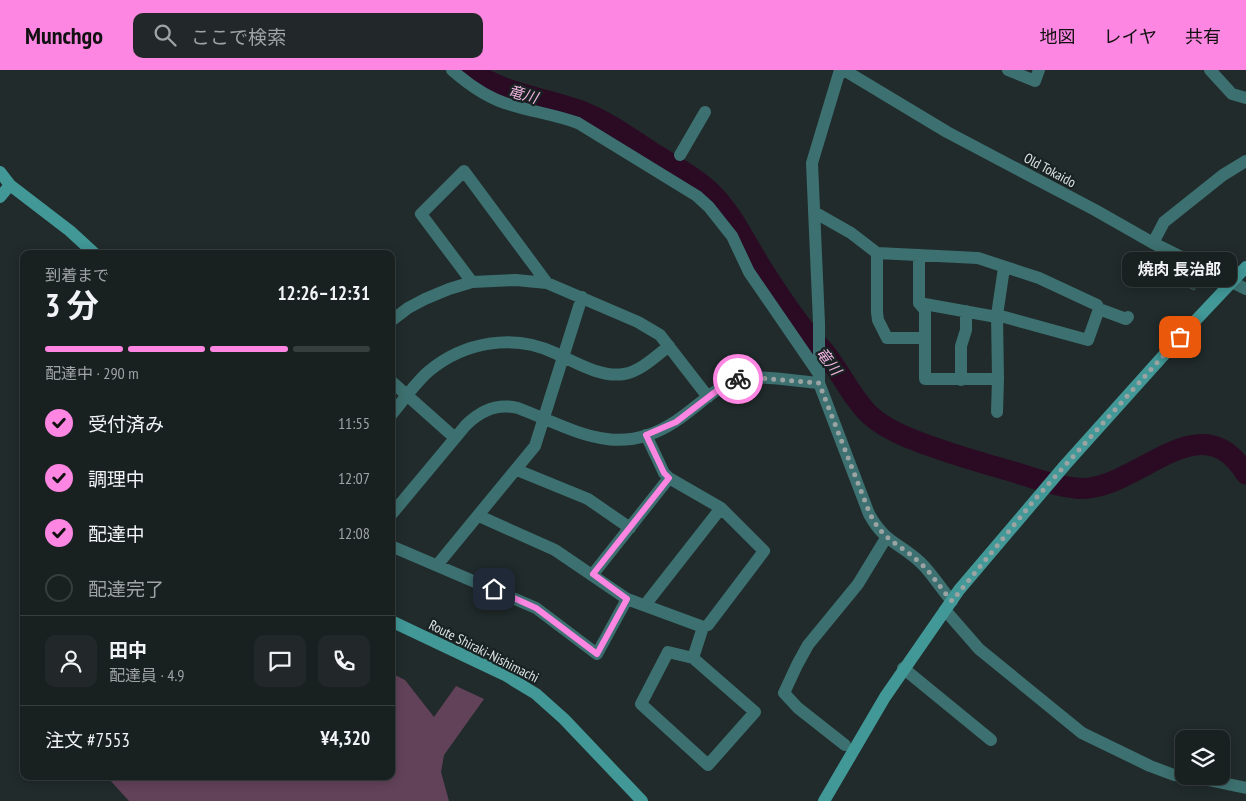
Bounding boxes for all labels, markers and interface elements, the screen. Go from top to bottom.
search box [133,13,483,58]
text: Munchgo [25,20,103,51]
icon: search [151,21,179,49]
text: ここで検索 [191,25,286,49]
text: 地図 [1040,25,1076,48]
text: レイヤ [1104,25,1157,48]
text: 共有 [1185,25,1221,48]
water label: 竜川 [506,81,542,108]
street label: Old Tokaido [1021,149,1079,191]
callout: 焼肉 長治郎 [1122,252,1238,287]
text: 焼肉 長治郎 [1138,259,1221,279]
text: 到着まで [45,265,109,285]
text: 12:26–12:31 [277,281,370,305]
text: 3 分 [45,284,99,326]
pin [1159,316,1201,358]
icon: bag [1166,323,1194,351]
water label: 竜川 [812,343,847,380]
courier [713,354,763,404]
text: 配達中 · 290 m [45,363,139,383]
icon: bike [724,365,752,393]
icon: check [45,409,73,437]
text: 受付済み [88,412,164,436]
text: 11:55 [338,413,370,433]
icon: check [45,464,73,492]
text: 調理中 [88,467,145,491]
text: 12:07 [338,468,370,488]
icon: check [45,519,73,547]
text: 配達中 [88,522,145,546]
text: 12:08 [338,523,370,543]
pin [473,568,515,610]
icon: home [480,575,508,603]
text: 配達完了 [88,577,164,601]
street label: Route Shiraki-Nishimachi [426,615,542,687]
button: person [45,635,97,687]
button: chat [254,635,306,687]
button: phone [318,635,370,687]
text: 田中 [109,638,147,662]
text: 配達員 · 4.9 [109,665,184,685]
text: ¥4,320 [320,726,370,750]
text: 注文 #7553 [45,728,130,752]
map controls [1175,730,1230,785]
button: layers [1175,730,1230,785]

